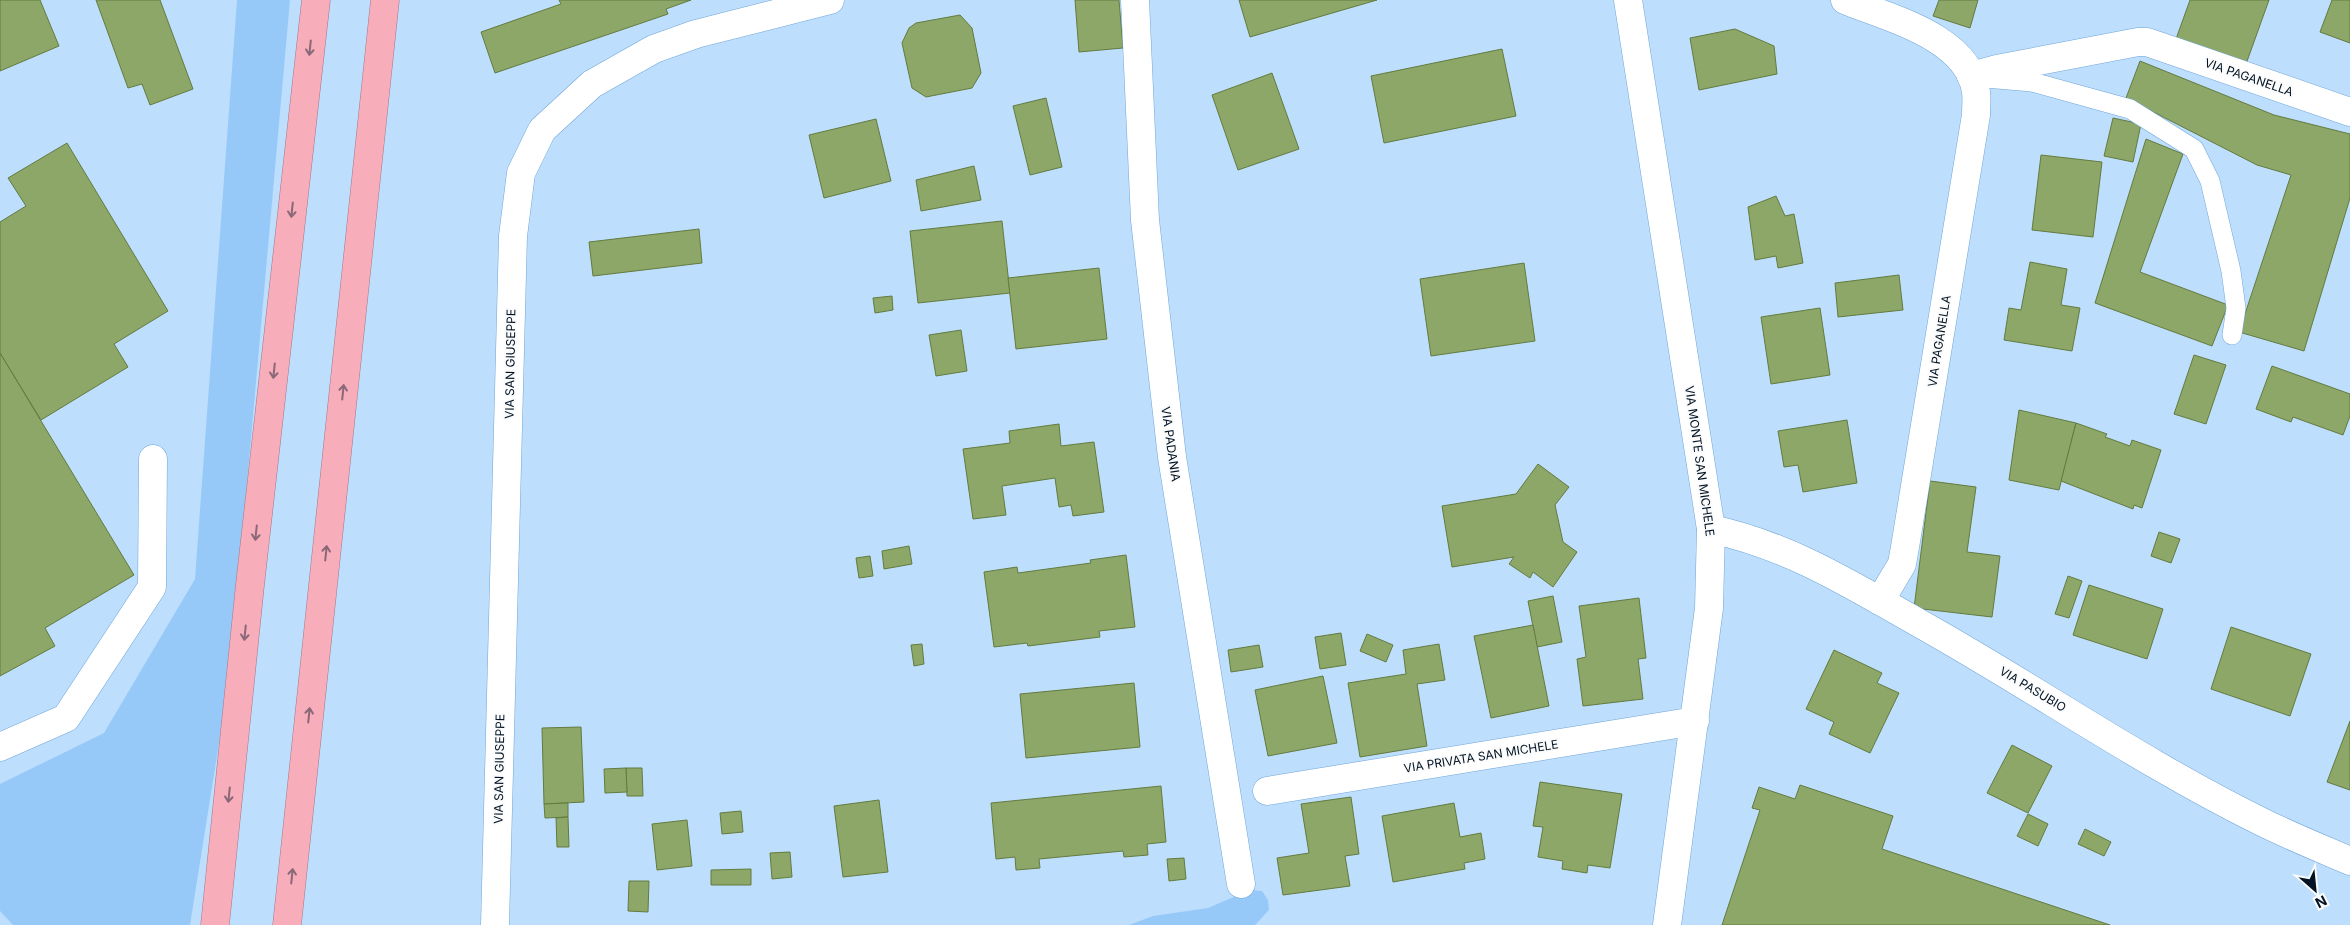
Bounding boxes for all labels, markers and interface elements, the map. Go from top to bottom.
one-way arrow [305,40,315,56]
street label: VIA PAGANELLA [2203,55,2295,99]
one-way arrow [287,202,297,218]
street label: VIA PAGANELLA [1924,294,1954,388]
street label: VIA SAN GIUSEPPE [502,309,518,419]
one-way arrow [269,363,279,379]
one-way arrow [338,384,348,400]
street label: VIA MONTE SAN MICHELE [1682,385,1718,537]
street label: VIA PADANIA [1158,406,1184,482]
one-way arrow [251,525,261,541]
one-way arrow [321,546,331,562]
one-way arrow [240,625,250,641]
street label: VIA PASUBIO [1997,663,2069,715]
one-way arrow [304,707,314,723]
street label: VIA SAN GIUSEPPE [491,714,507,824]
street label: VIA PRIVATA SAN MICHELE [1403,736,1559,776]
one-way arrow [224,787,233,803]
north arrow [2290,865,2340,915]
one-way arrow [287,869,297,885]
text: N [2313,892,2330,912]

